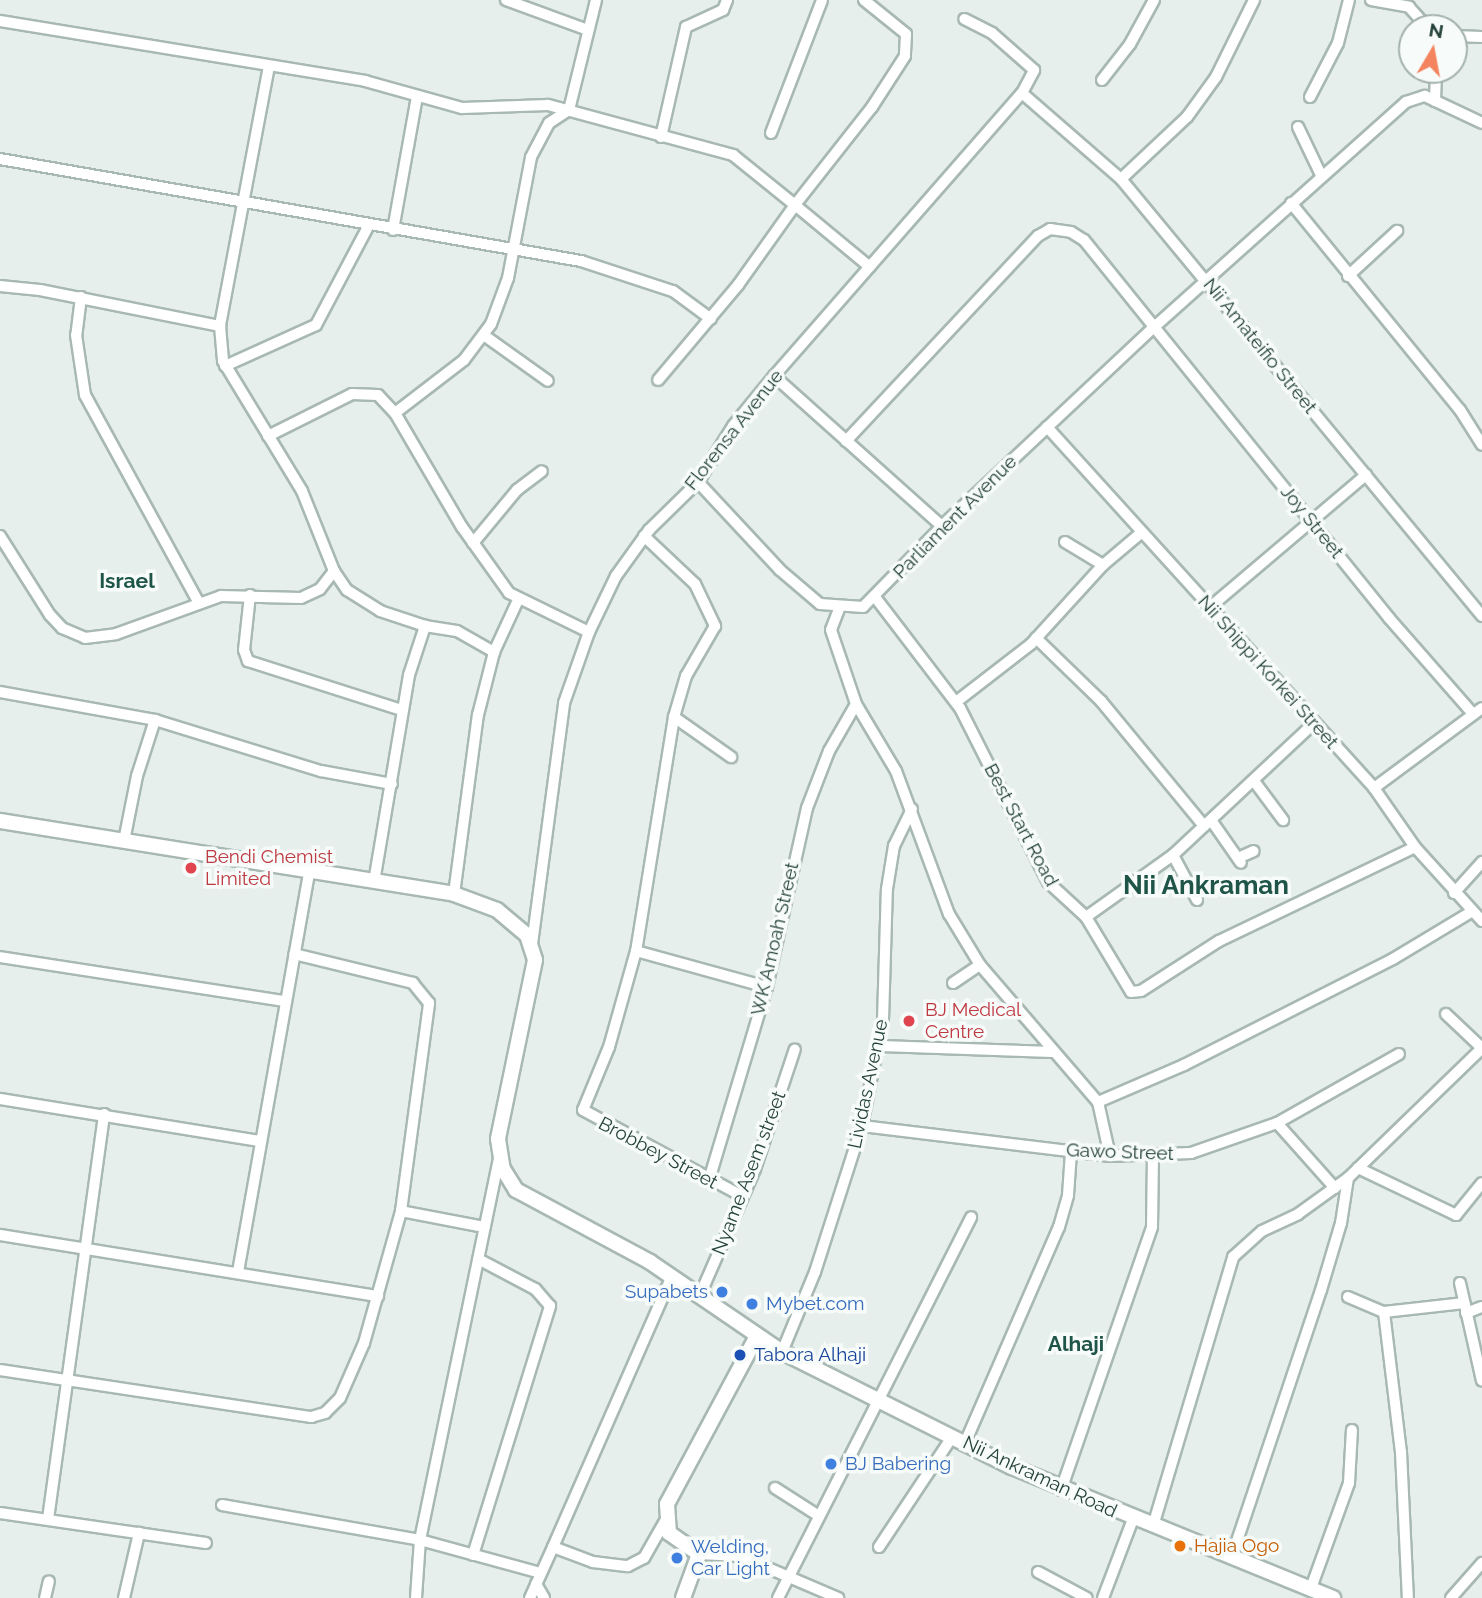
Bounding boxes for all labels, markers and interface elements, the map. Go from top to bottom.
north arrow [1398,14,1468,84]
text: N [1427,18,1445,42]
street label: Nii Amateifio Street [1198,273,1322,419]
street label: Florensa Avenue [680,365,788,495]
street label: Parliament Avenue [888,450,1022,584]
street label: Joy Street [1276,481,1348,563]
district label: Israel [99,568,155,594]
street label: Nii Shippi Korkei Street [1193,590,1343,754]
street label: Best Start Road [979,760,1063,890]
place label: Bendi Chemist Limited [205,846,333,890]
marker: Bendi Chemist Limited [183,860,199,876]
street label: WK Amoah Street [746,860,804,1018]
district label: Nii Ankraman [1123,870,1289,902]
place label: BJ Medical Centre [925,999,1021,1043]
marker: BJ Medical Centre [899,1011,919,1031]
street label: Lividas Avenue [843,1017,893,1151]
street label: Nyame Asem street [707,1088,791,1258]
street label: Brobbey Street [594,1112,722,1194]
street label: Gawo Street [1066,1139,1174,1165]
place label: Supabets [625,1281,708,1303]
marker: Supabets [714,1284,730,1300]
place label: Mybet.com [766,1293,864,1315]
marker: Mybet.com [744,1296,760,1312]
district label: Alhaji [1048,1331,1104,1357]
place label: Tabora Alhaji [754,1344,867,1366]
marker: Tabora Alhaji [732,1347,748,1363]
street label: Nii Ankraman Road [959,1431,1121,1523]
place label: BJ Babering [845,1453,951,1475]
marker: BJ Babering [823,1456,839,1472]
place label: Hajia Ogo [1194,1535,1279,1557]
place label: Welding, Car Light [691,1536,770,1580]
marker: Hajia Ogo [1172,1538,1188,1554]
marker: Welding, Car Light [669,1550,685,1566]

